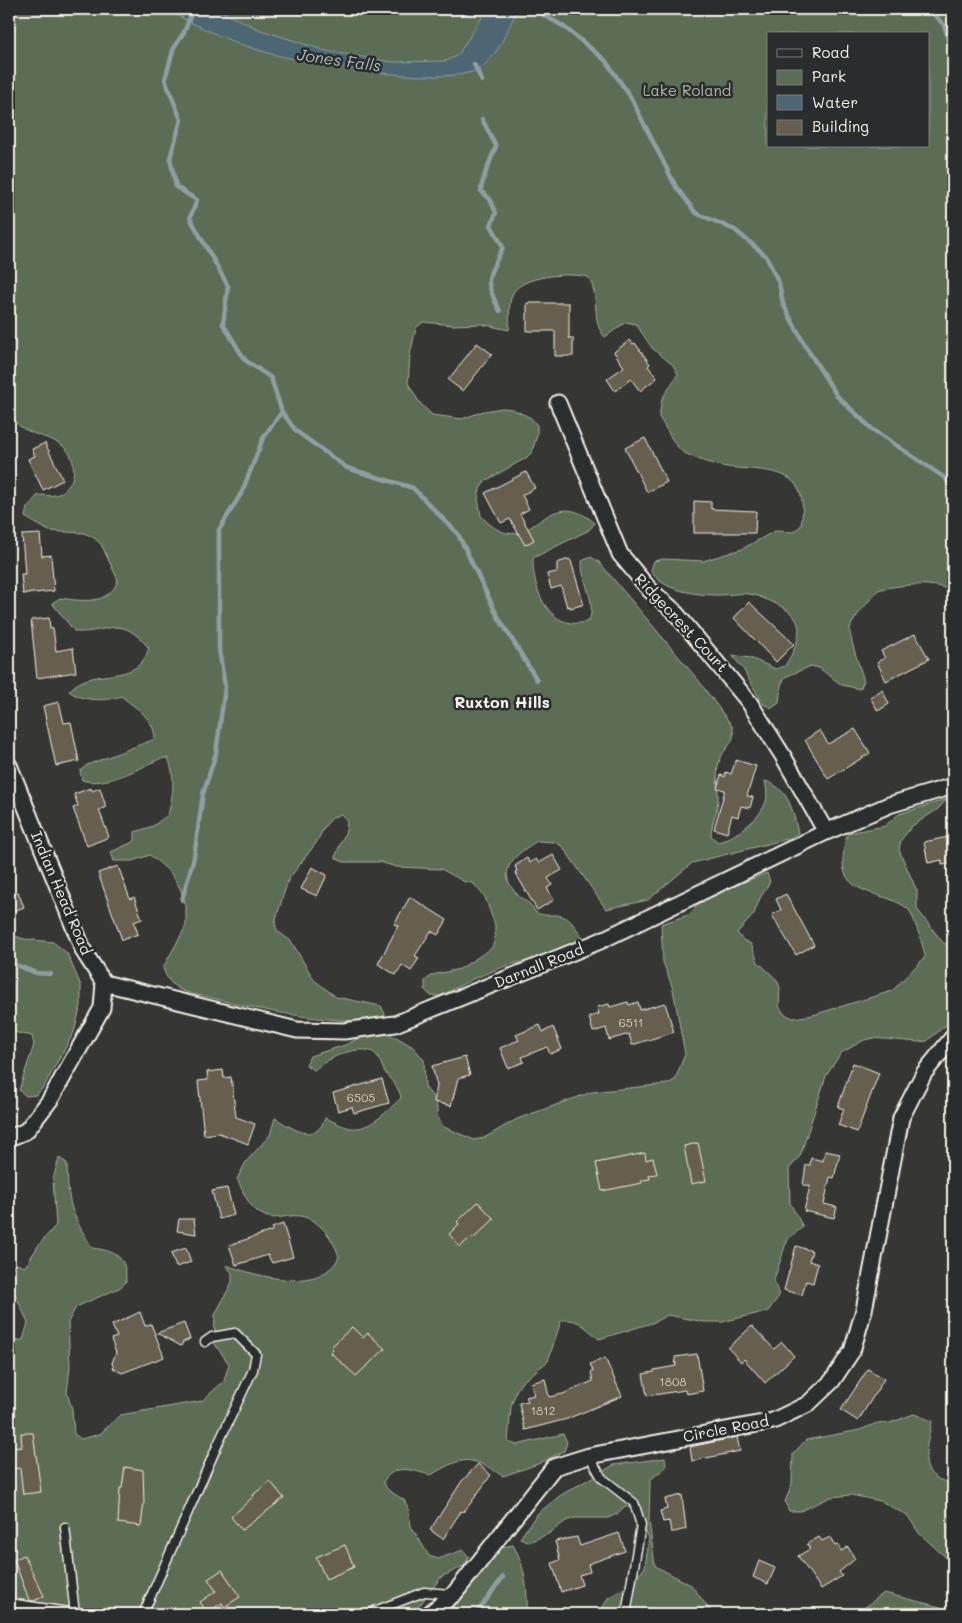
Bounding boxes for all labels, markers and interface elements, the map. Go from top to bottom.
legend [767,32,930,148]
text: Road [812,42,849,62]
water label: Jones Falls [296,43,383,76]
text: Park [812,66,846,86]
park label: Lake Roland [643,80,731,100]
text: Water [812,92,858,112]
text: Building [812,116,869,136]
street label: Ridgecrest Court [631,569,733,676]
district label: Ruxton Hills [454,691,550,712]
street label: Indian Head Road [27,828,97,957]
street label: Darnall Road [491,938,586,992]
house number: 6511 [619,1014,643,1030]
house number: 6505 [347,1089,375,1105]
house number: 1808 [659,1373,687,1389]
house number: 1812 [531,1402,555,1418]
street label: Circle Road [681,1410,770,1446]

